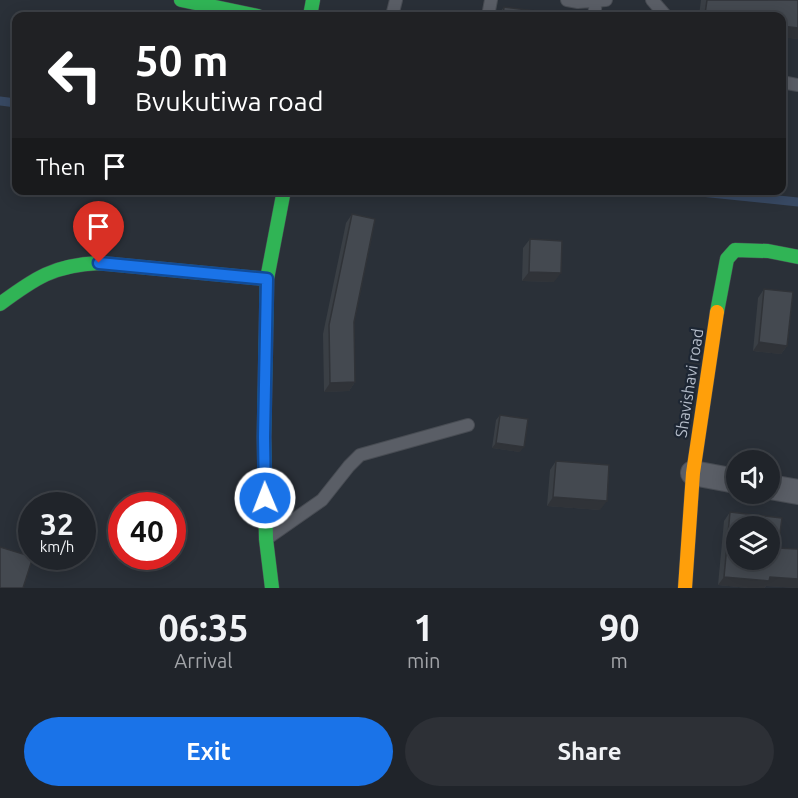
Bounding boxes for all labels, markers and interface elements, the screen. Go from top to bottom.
icon: left [36,36,114,114]
text: 50 m [135,37,229,84]
text: Bvukutiwa road [135,86,324,116]
icon: arrive [98,150,131,183]
text: Then [36,154,86,179]
pin [73,201,124,263]
icon: arrive [82,210,115,243]
street label: Shavishavi road [672,327,706,439]
map controls [726,450,780,570]
button: sound [726,450,780,504]
position arrow [233,466,297,530]
speed limit sign: 40 [108,492,186,570]
text: 32 [40,507,74,541]
button: layers [726,516,780,570]
text: km/h [40,538,74,555]
text: 06:35 [158,607,249,648]
text: 1 [414,607,434,648]
text: 90 [599,607,640,648]
text: Arrival [174,649,233,672]
text: min [407,649,441,672]
text: m [611,649,628,672]
button: Exit [24,717,393,786]
button: Share [405,717,774,786]

